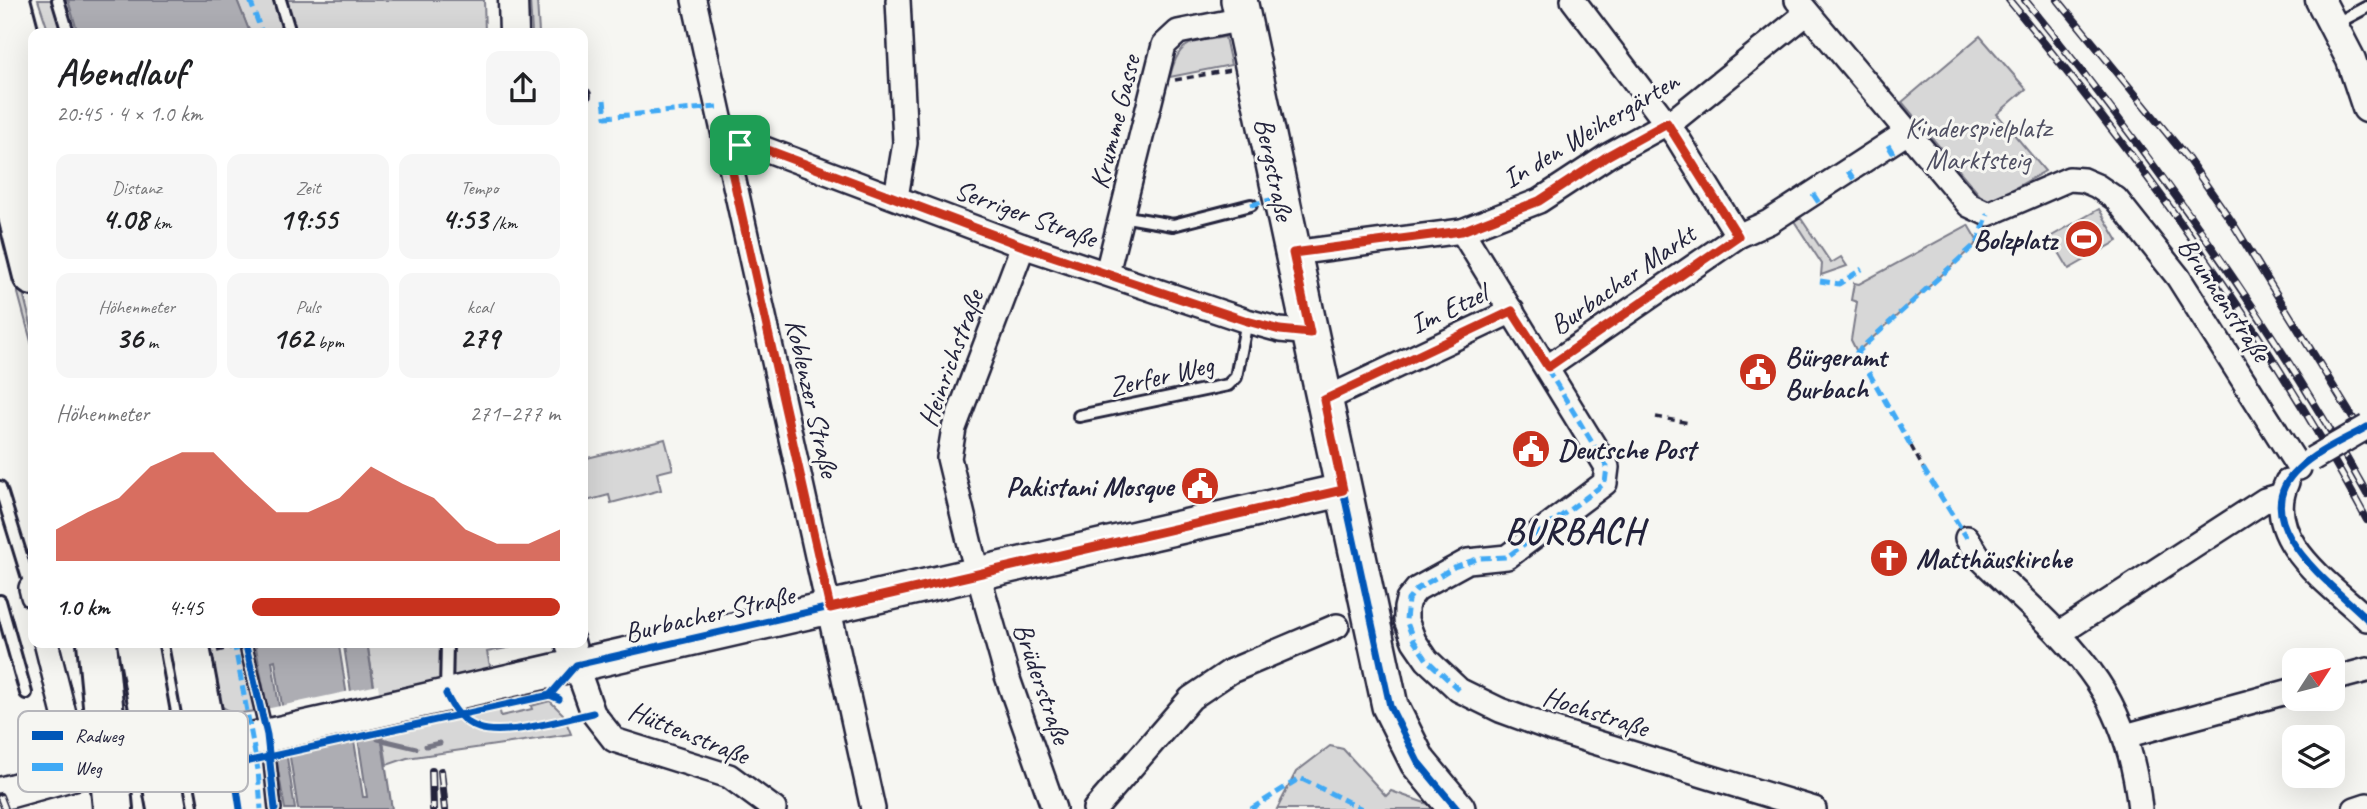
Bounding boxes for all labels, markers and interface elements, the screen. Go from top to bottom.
text: Abendlauf [56,49,186,96]
street label: Krumme Gasse [1081,50,1148,193]
button: share [486,51,560,125]
street label: In den Weihergärten [1496,62,1686,196]
text: 20:45 · 4 × 1.0 km [56,99,202,128]
park label: Kinderspielplatz Marktsteig [1905,110,2054,177]
pin [710,115,770,175]
street label: Bergstraße [1247,115,1303,225]
icon: arrive [721,126,759,164]
street label: Serriger Straße [950,172,1104,256]
text: Distanz [112,176,162,200]
text: Zeit [295,176,321,200]
text: Tempo [460,176,498,200]
text: 4.08 [102,200,148,238]
text: 19:55 [279,200,337,238]
text: 4:53 [442,200,488,238]
text: km [148,211,171,235]
text: /km [488,211,517,235]
street label: Burbacher Markt [1543,215,1704,342]
sports icon: Bolzplatz [2063,218,2105,260]
place label: Bolzplatz [1973,222,2059,257]
street label: Brunnenstraße [2170,230,2280,370]
street label: Im Etzel [1404,273,1497,341]
street label: Heinrichstraße [910,283,992,431]
text: Höhenmeter [98,295,175,319]
text: Puls [295,295,321,319]
text: kcal [467,295,492,319]
street label: Koblenzer Straße [777,316,848,482]
text: 36 [115,319,143,357]
text: 162 [272,319,313,357]
text: 279 [459,319,499,357]
text: m [143,330,158,354]
text: bpm [313,330,344,354]
place label: Bürgeramt Burbach [1785,339,1890,406]
street label: Zerfer Weg [1106,346,1218,404]
public building icon: Bürgeramt Burbach [1737,351,1779,393]
text: Höhenmeter [56,399,149,428]
text: 271–277 m [469,399,560,428]
public building icon: Deutsche Post [1510,428,1552,470]
place label: Deutsche Post [1558,432,1700,467]
public building icon: Pakistani Mosque [1179,465,1221,507]
place label: Pakistani Mosque [1006,469,1176,504]
district label: BURBACH [1505,509,1650,554]
church icon: Matthäuskirche [1868,537,1910,579]
place label: Matthäuskirche [1916,541,2074,576]
street label: Burbacher Straße [621,577,799,650]
text: 1.0 km [56,593,110,622]
text: 4:45 [168,593,204,622]
street label: Brüderstraße [1006,618,1080,750]
north arrow [2282,648,2345,710]
map controls [2282,648,2345,788]
street label: Hochstraße [1539,678,1655,745]
street label: Hüttenstraße [624,693,756,773]
legend [18,711,248,792]
text: Radweg [75,724,125,748]
button: layers [2282,725,2345,788]
text: Weg [75,756,103,780]

